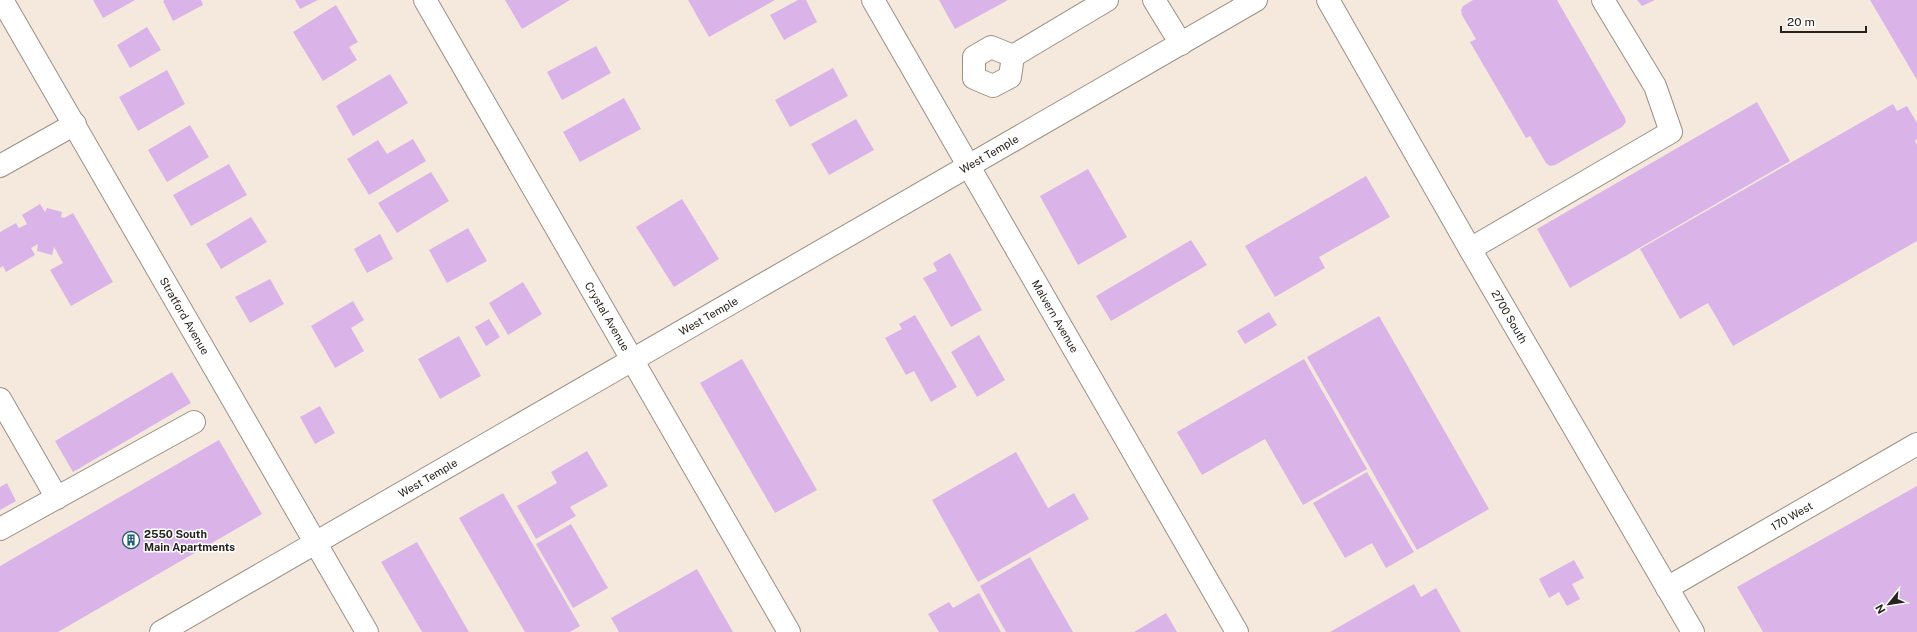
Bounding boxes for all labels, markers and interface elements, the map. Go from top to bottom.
scale bar [1781,8,1866,34]
text: 20 m [1787,15,1815,29]
street label: West Temple [957,132,1021,176]
street label: Stratford Avenue [158,275,212,357]
street label: Malvern Avenue [1030,278,1081,355]
street label: Crystal Avenue [583,280,632,353]
street label: 2700 South [1489,288,1530,346]
street label: West Temple [677,294,740,338]
street label: West Temple [396,456,459,500]
street label: 170 West [1769,499,1815,533]
place label: 2550 South Main Apartments [144,528,235,553]
building icon: 2550 South Main Apartments [121,530,141,550]
north arrow [1869,584,1909,624]
text: N [1873,602,1888,616]

